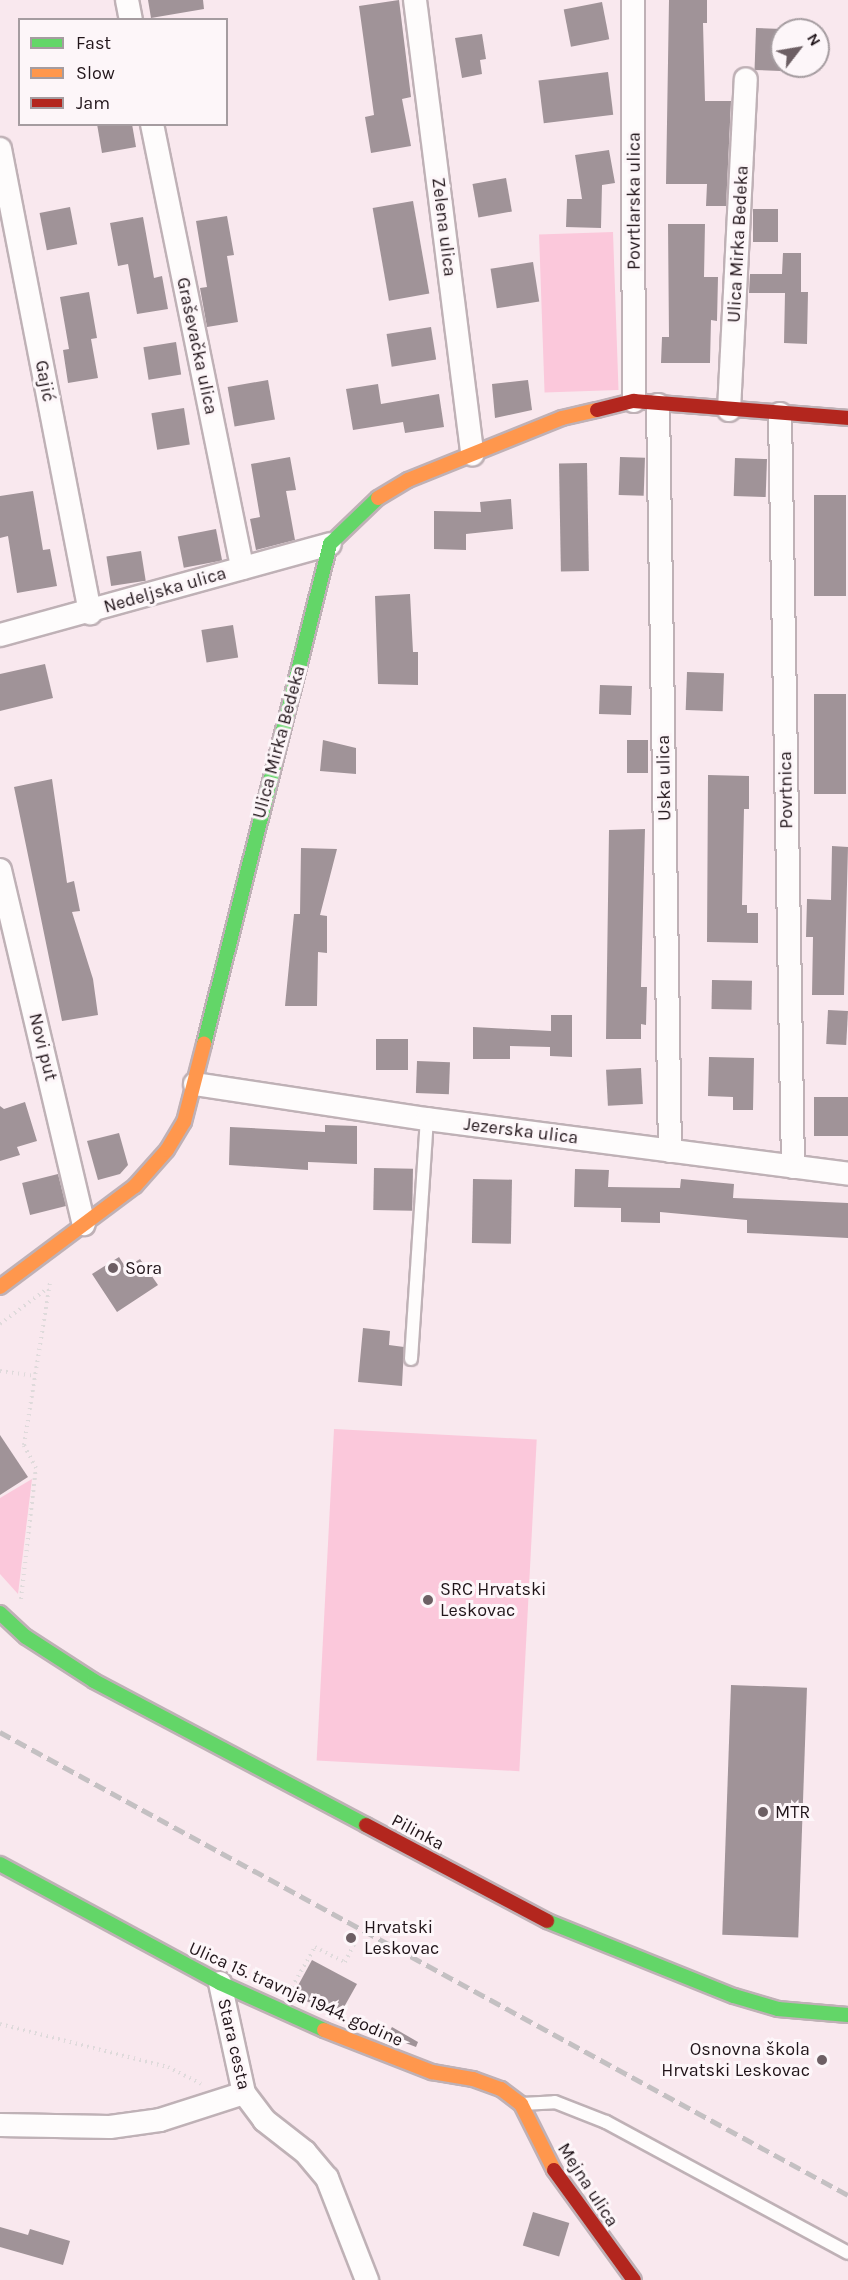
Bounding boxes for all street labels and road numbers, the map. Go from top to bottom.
street label: Povrtlarska ulica [623,132,645,270]
street label: Ulica Mirka Bedeka [723,165,753,323]
street label: Zelena ulica [427,176,461,278]
street label: Graševačka ulica [172,275,222,417]
street label: Gajić [30,358,60,404]
street label: Nedeljska ulica [101,562,229,618]
street label: Ulica Mirka Bedeka [248,663,310,821]
street label: Uska ulica [652,735,676,821]
street label: Povrtnica [775,751,797,829]
street label: Novi put [24,1011,62,1083]
street label: Jezerska ulica [463,1113,579,1149]
street label: Pilinka [388,1809,448,1855]
street label: Ulica 15. travnja 1944. godine [186,1937,406,2051]
street label: Stara cesta [213,1996,255,2092]
street label: Mejna ulica [553,2139,623,2231]

